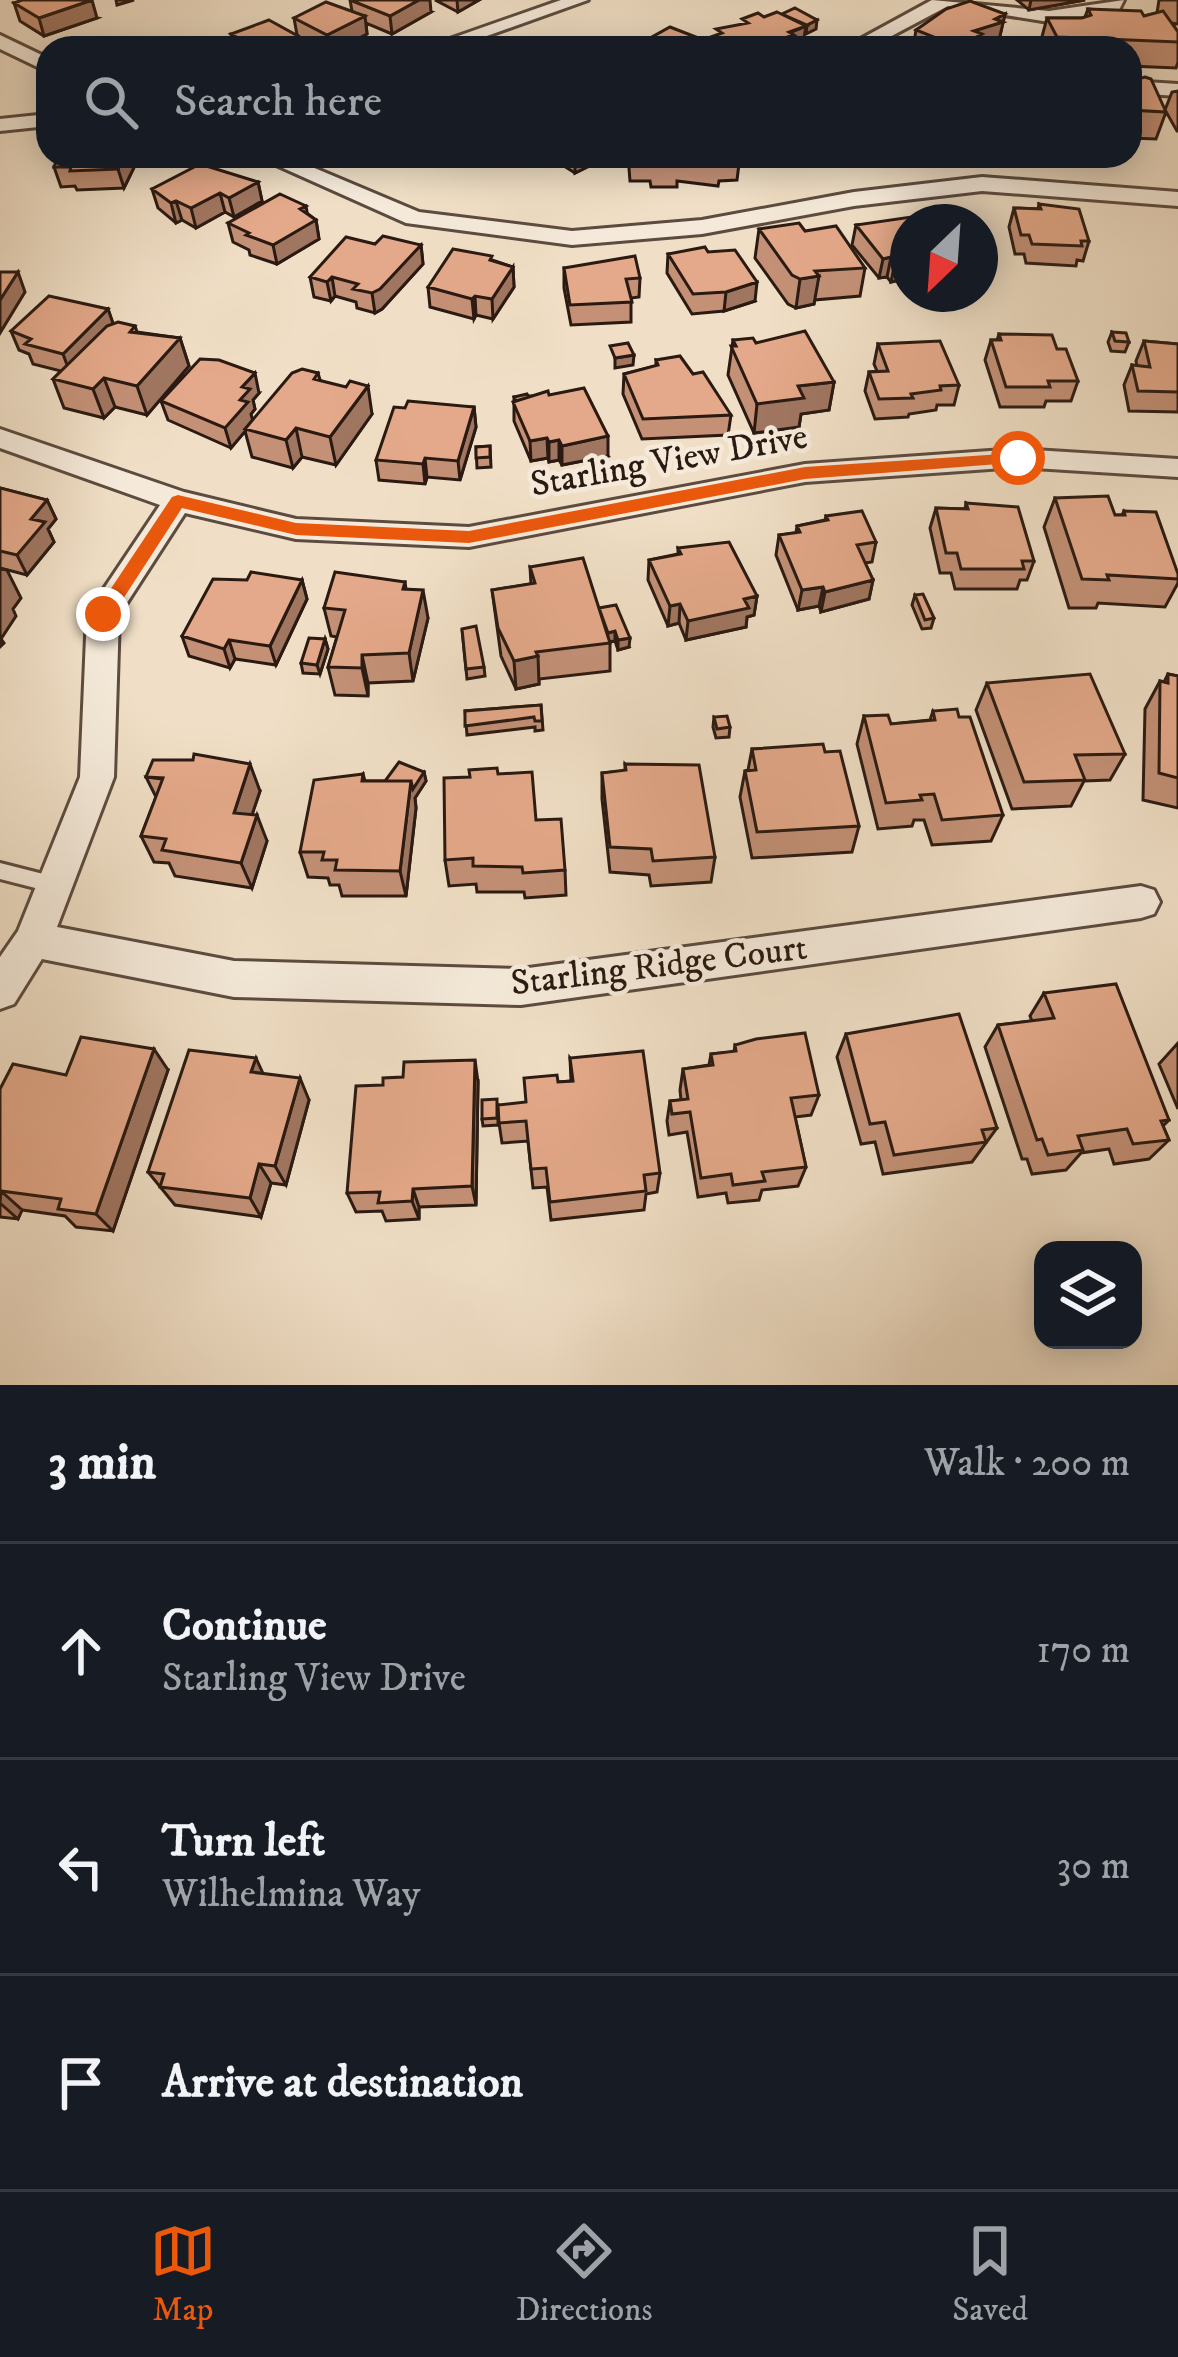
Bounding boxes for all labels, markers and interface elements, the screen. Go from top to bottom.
search box [36,36,1142,168]
icon: search [78,69,144,135]
text: Search here [174,74,382,130]
north arrow [890,204,998,312]
street label: Starling View Drive [527,414,811,508]
route start [991,431,1045,485]
route end [76,587,130,641]
street label: Starling Ridge Court [508,925,810,1007]
map controls [1034,1241,1142,1349]
button: layers [1034,1241,1142,1349]
text: 3 min [48,1431,156,1495]
text: Walk · 200 m [924,1439,1130,1488]
text: Continue [162,1598,327,1654]
icon: ahead [48,1618,114,1684]
text: 170 m [1036,1626,1130,1675]
text: Starling View Drive [162,1654,466,1703]
text: Turn left [162,1814,325,1870]
icon: left [48,1834,114,1900]
text: 30 m [1057,1842,1130,1891]
text: Wilhelmina Way [162,1870,421,1919]
icon: arrive [48,2050,114,2116]
text: Arrive at destination [162,2055,523,2111]
tab: Map [150,2218,216,2331]
tab: Directions [516,2218,652,2331]
tab: Saved [952,2218,1028,2331]

